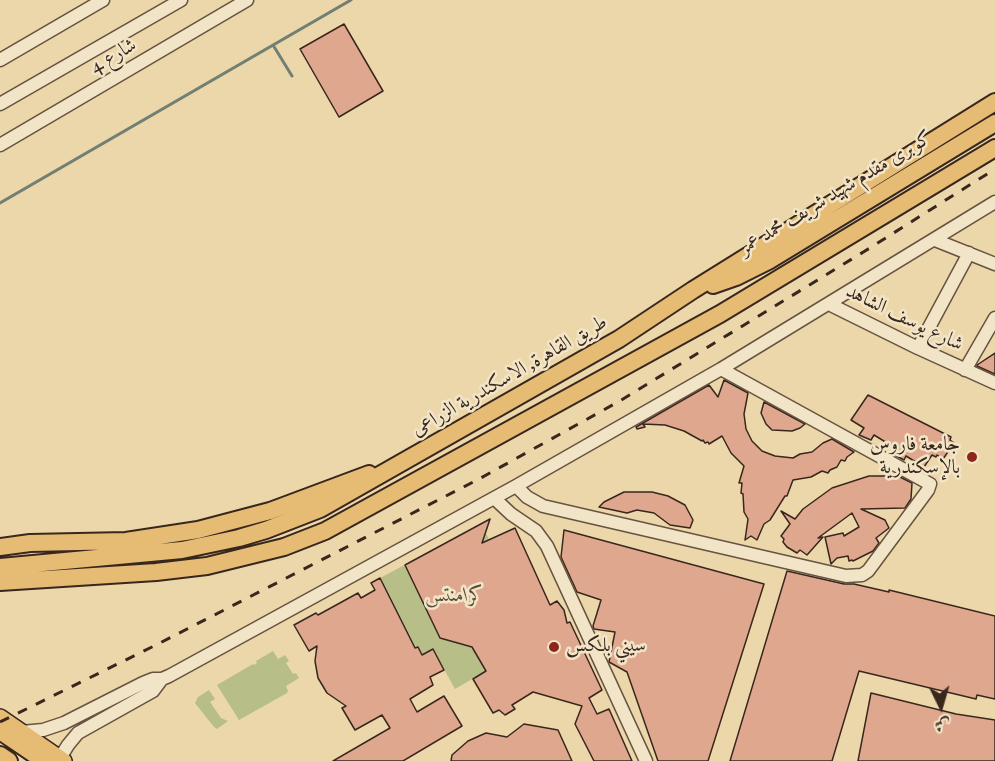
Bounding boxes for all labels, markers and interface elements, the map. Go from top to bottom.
street label: شارع 4 [86,34,142,80]
street label: كوبرى مقدم شهيد شريف محمد عمر [735,127,937,261]
street label: شارع يوسف الشاهد [841,280,967,358]
street label: طريق القاهرة, الاسكندرية الزراعى [408,311,612,443]
place label: جامعة فاروس بالإسكندرية [870,434,960,481]
marker: جامعة فاروس بالإسكندرية [965,450,979,464]
park label: كرامنتس [425,585,485,609]
place label: سيني بلكس [566,635,646,659]
marker: سيني بلكس [547,640,561,654]
north arrow [911,677,971,737]
text: ش [934,714,951,736]

